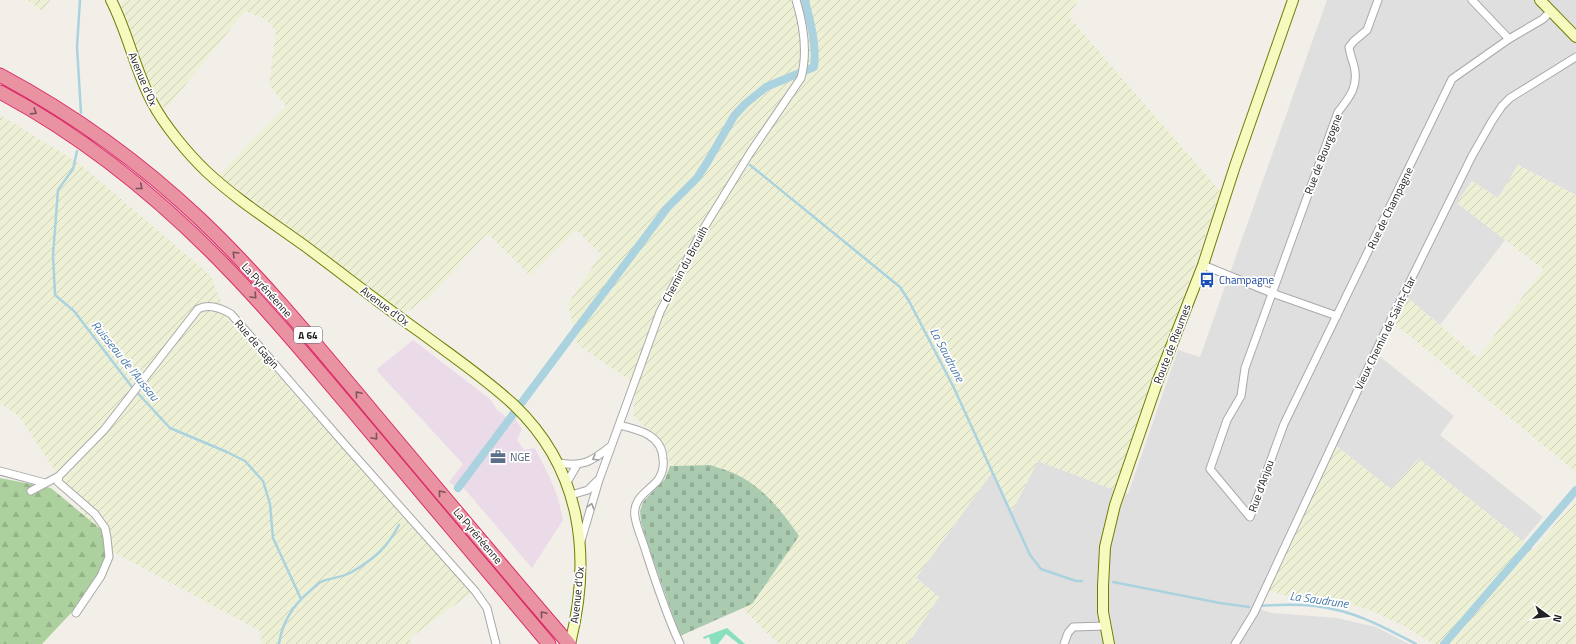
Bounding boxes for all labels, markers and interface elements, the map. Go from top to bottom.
street label: Avenue d'Ox [124,50,162,108]
one-way arrow [30,107,37,114]
street label: Rue de Bourgogne [1300,111,1346,197]
street label: Rue de Champagne [1363,164,1417,252]
one-way arrow [135,182,142,189]
street label: Chemin du Brouilh [658,223,712,305]
one-way arrow [232,251,240,259]
street label: La Pyrénéenne [238,259,296,321]
bus stop icon: Champagne [1198,271,1216,289]
place label: Champagne [1219,272,1274,288]
street label: Vieux Chemin de Saint-Clar [1350,273,1420,393]
street label: Avenue d'Ox [357,282,413,330]
one-way arrow [249,291,256,299]
street label: Route de Rieumes [1149,302,1195,386]
water label: Ruisseau de l'Aussau [87,316,164,406]
street label: Rue de Gagin [231,316,283,372]
water label: La Saudrune [925,324,970,387]
road number: A 64 [294,327,322,343]
one-way arrow [355,391,362,399]
one-way arrow [370,433,377,440]
office icon: NGE [489,448,507,466]
place label: NGE [510,449,530,465]
one-way arrow [592,453,599,460]
street label: Rue d'Anjou [1244,457,1278,514]
one-way arrow [439,491,446,498]
one-way arrow [586,503,595,510]
street label: La Pyrénéenne [450,505,506,568]
street label: Avenue d'Ox [566,566,588,624]
water label: La Saudrune [1289,586,1351,613]
north arrow [1528,596,1568,636]
one-way arrow [541,612,548,619]
text: N [1549,613,1566,624]

